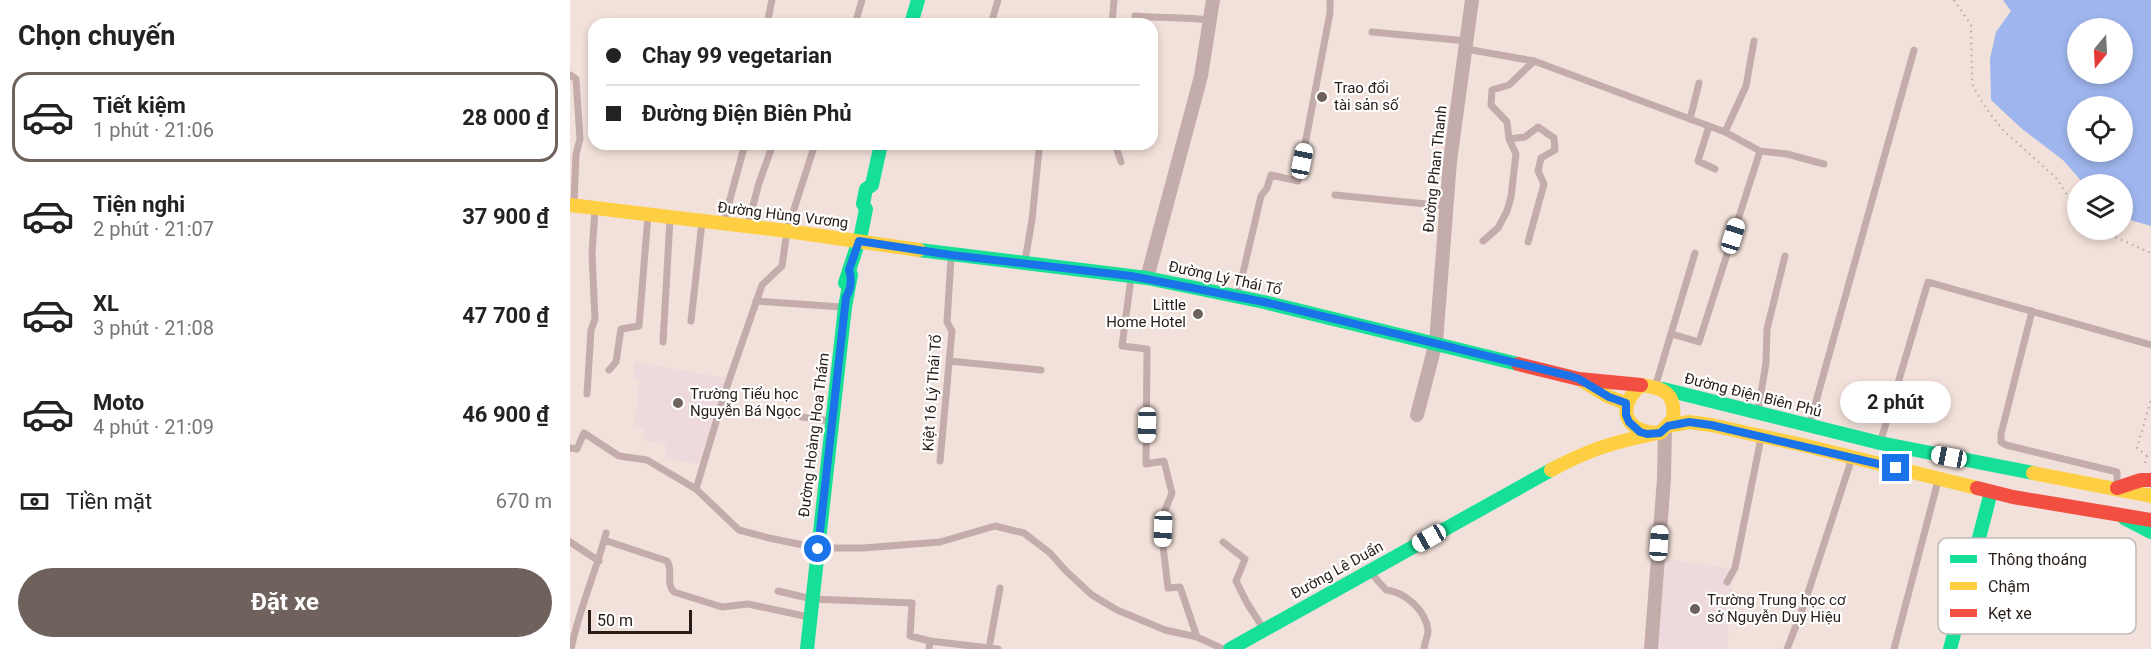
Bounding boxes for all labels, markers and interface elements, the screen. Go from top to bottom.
north arrow [2067,18,2133,84]
map controls [2067,18,2133,240]
text: Chọn chuyến [18,20,175,52]
text: Chay 99 vegetarian [642,43,832,68]
place label: Trao đổi tài sản số [1334,79,1399,114]
icon: car [21,90,75,144]
marker: Trao đổi tài sản số [1315,90,1329,104]
text: Tiết kiệm [93,93,186,118]
button: locate [2067,96,2133,162]
text: Đường Điện Biên Phủ [642,101,852,126]
street label: Đường Phan Thanh [1419,104,1451,234]
text: 28 000 ₫ [462,105,549,130]
text: 1 phút · 21:06 [93,118,214,142]
car [1290,142,1314,180]
button: layers [2067,174,2133,240]
icon: car [21,189,75,243]
text: Tiện nghi [93,192,185,217]
street label: Đường Hùng Vương [717,198,849,232]
text: 37 900 ₫ [462,204,549,229]
car [1719,216,1747,256]
text: 2 phút · 21:07 [93,217,214,241]
street label: Đường Lý Thái Tổ [1167,257,1284,299]
icon: car [21,288,75,342]
text: XL [93,291,119,316]
place label: Little Home Hotel [1106,296,1186,331]
text: 47 700 ₫ [462,303,549,328]
marker: Little Home Hotel [1191,307,1205,321]
text: 3 phút · 21:08 [93,316,214,340]
street label: Kiệt 16 Lý Thái Tổ [919,334,945,452]
street label: Đường Hoàng Hoa Thám [795,352,833,518]
street label: Đường Điện Biên Phủ [1682,369,1824,421]
callout: 2 phút [1840,381,1952,423]
place label: Trường Tiểu học Nguyễn Bá Ngọc [690,385,801,420]
icon: car [21,387,75,441]
text: Moto [93,390,144,415]
text: 2 phút [1867,390,1924,414]
marker: Trường Tiểu học Nguyễn Bá Ngọc [671,396,685,410]
text: 46 900 ₫ [462,402,549,427]
car [1138,407,1156,443]
text: 4 phút · 21:09 [93,415,214,439]
car [1930,445,1968,469]
route end [1882,454,1909,481]
icon: cash [18,485,51,518]
text: Tiền mặt [66,489,152,514]
text: 670 m [496,489,552,513]
car [1153,511,1173,547]
car [1409,521,1449,555]
car [1649,524,1669,562]
route start [804,535,831,562]
street label: Đường Lê Duẩn [1288,537,1386,603]
legend [1938,538,2136,634]
text: Thông thoáng [1988,550,2087,569]
button: Đặt xe [18,568,552,637]
text: Chậm [1988,577,2030,596]
place label: Trường Trung học cơ sở Nguyễn Duy Hiệu [1707,591,1846,626]
marker: Trường Trung học cơ sở Nguyễn Duy Hiệu [1688,602,1702,616]
text: Kẹt xe [1988,604,2032,623]
scale bar [588,607,692,634]
text: 50 m [597,611,633,630]

